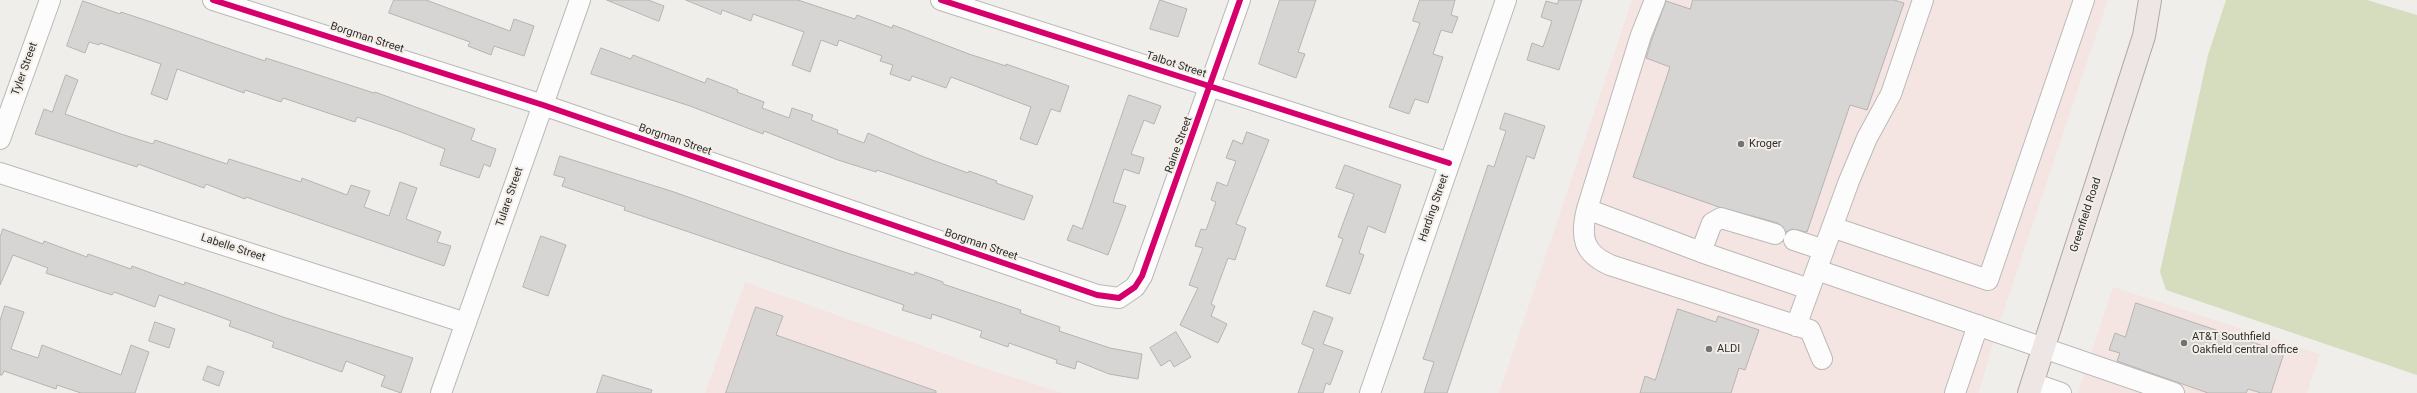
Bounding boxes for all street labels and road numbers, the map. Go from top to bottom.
street label: Borgman Street [329,20,405,56]
street label: Tyler Street [9,41,41,97]
street label: Talbot Street [1144,49,1208,81]
street label: Raine Street [1163,115,1195,175]
street label: Borgman Street [637,121,713,159]
street label: Tulare Street [494,166,526,228]
street label: Harding Street [1416,173,1452,243]
street label: Greenfield Road [2068,176,2104,254]
street label: Borgman Street [943,226,1019,264]
street label: Labelle Street [199,231,267,265]

